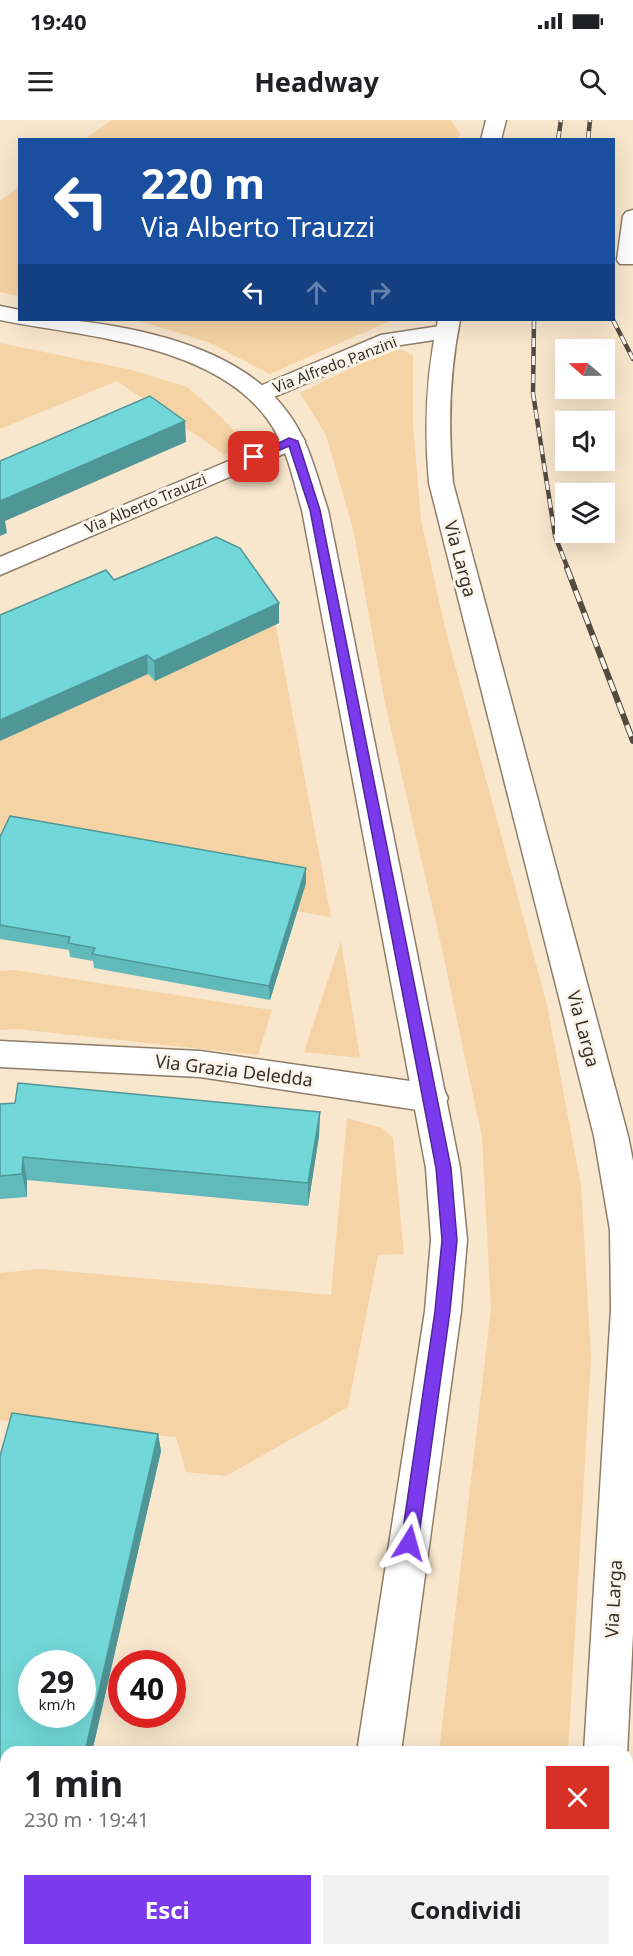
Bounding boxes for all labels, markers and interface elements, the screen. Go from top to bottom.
text: 19:40 [30,6,87,36]
text: Headway [254,63,379,100]
icon: menu [24,65,57,98]
icon: search [576,65,609,98]
text: 220 m [141,154,265,211]
icon: left [42,162,120,240]
text: Via Alberto Trauzzi [141,208,375,245]
icon: left [237,276,270,309]
icon: ahead [300,276,333,309]
icon: right [363,276,396,309]
street label: Via Alfredo Panzini [270,331,399,397]
north arrow [555,339,615,399]
map controls [555,339,615,543]
button: sound [555,411,615,471]
pin [228,431,279,482]
icon: arrive [237,440,270,473]
street label: Via Alberto Trauzzi [82,468,209,538]
button: layers [555,483,615,543]
street label: Via Larga [439,518,483,600]
street label: Via Larga [562,988,606,1070]
street label: Via Grazia Deledda [154,1048,314,1092]
position arrow [377,1511,441,1575]
street label: Via Larga [599,1559,627,1639]
speed limit sign: 40 [108,1650,186,1728]
text: 29 [40,1661,74,1702]
text: km/h [39,1694,75,1714]
text: 1 min [24,1759,123,1808]
button: close [546,1766,609,1829]
text: 230 m · 19:41 [24,1806,149,1833]
button: Esci [24,1875,311,1944]
button: Condividi [323,1875,609,1944]

